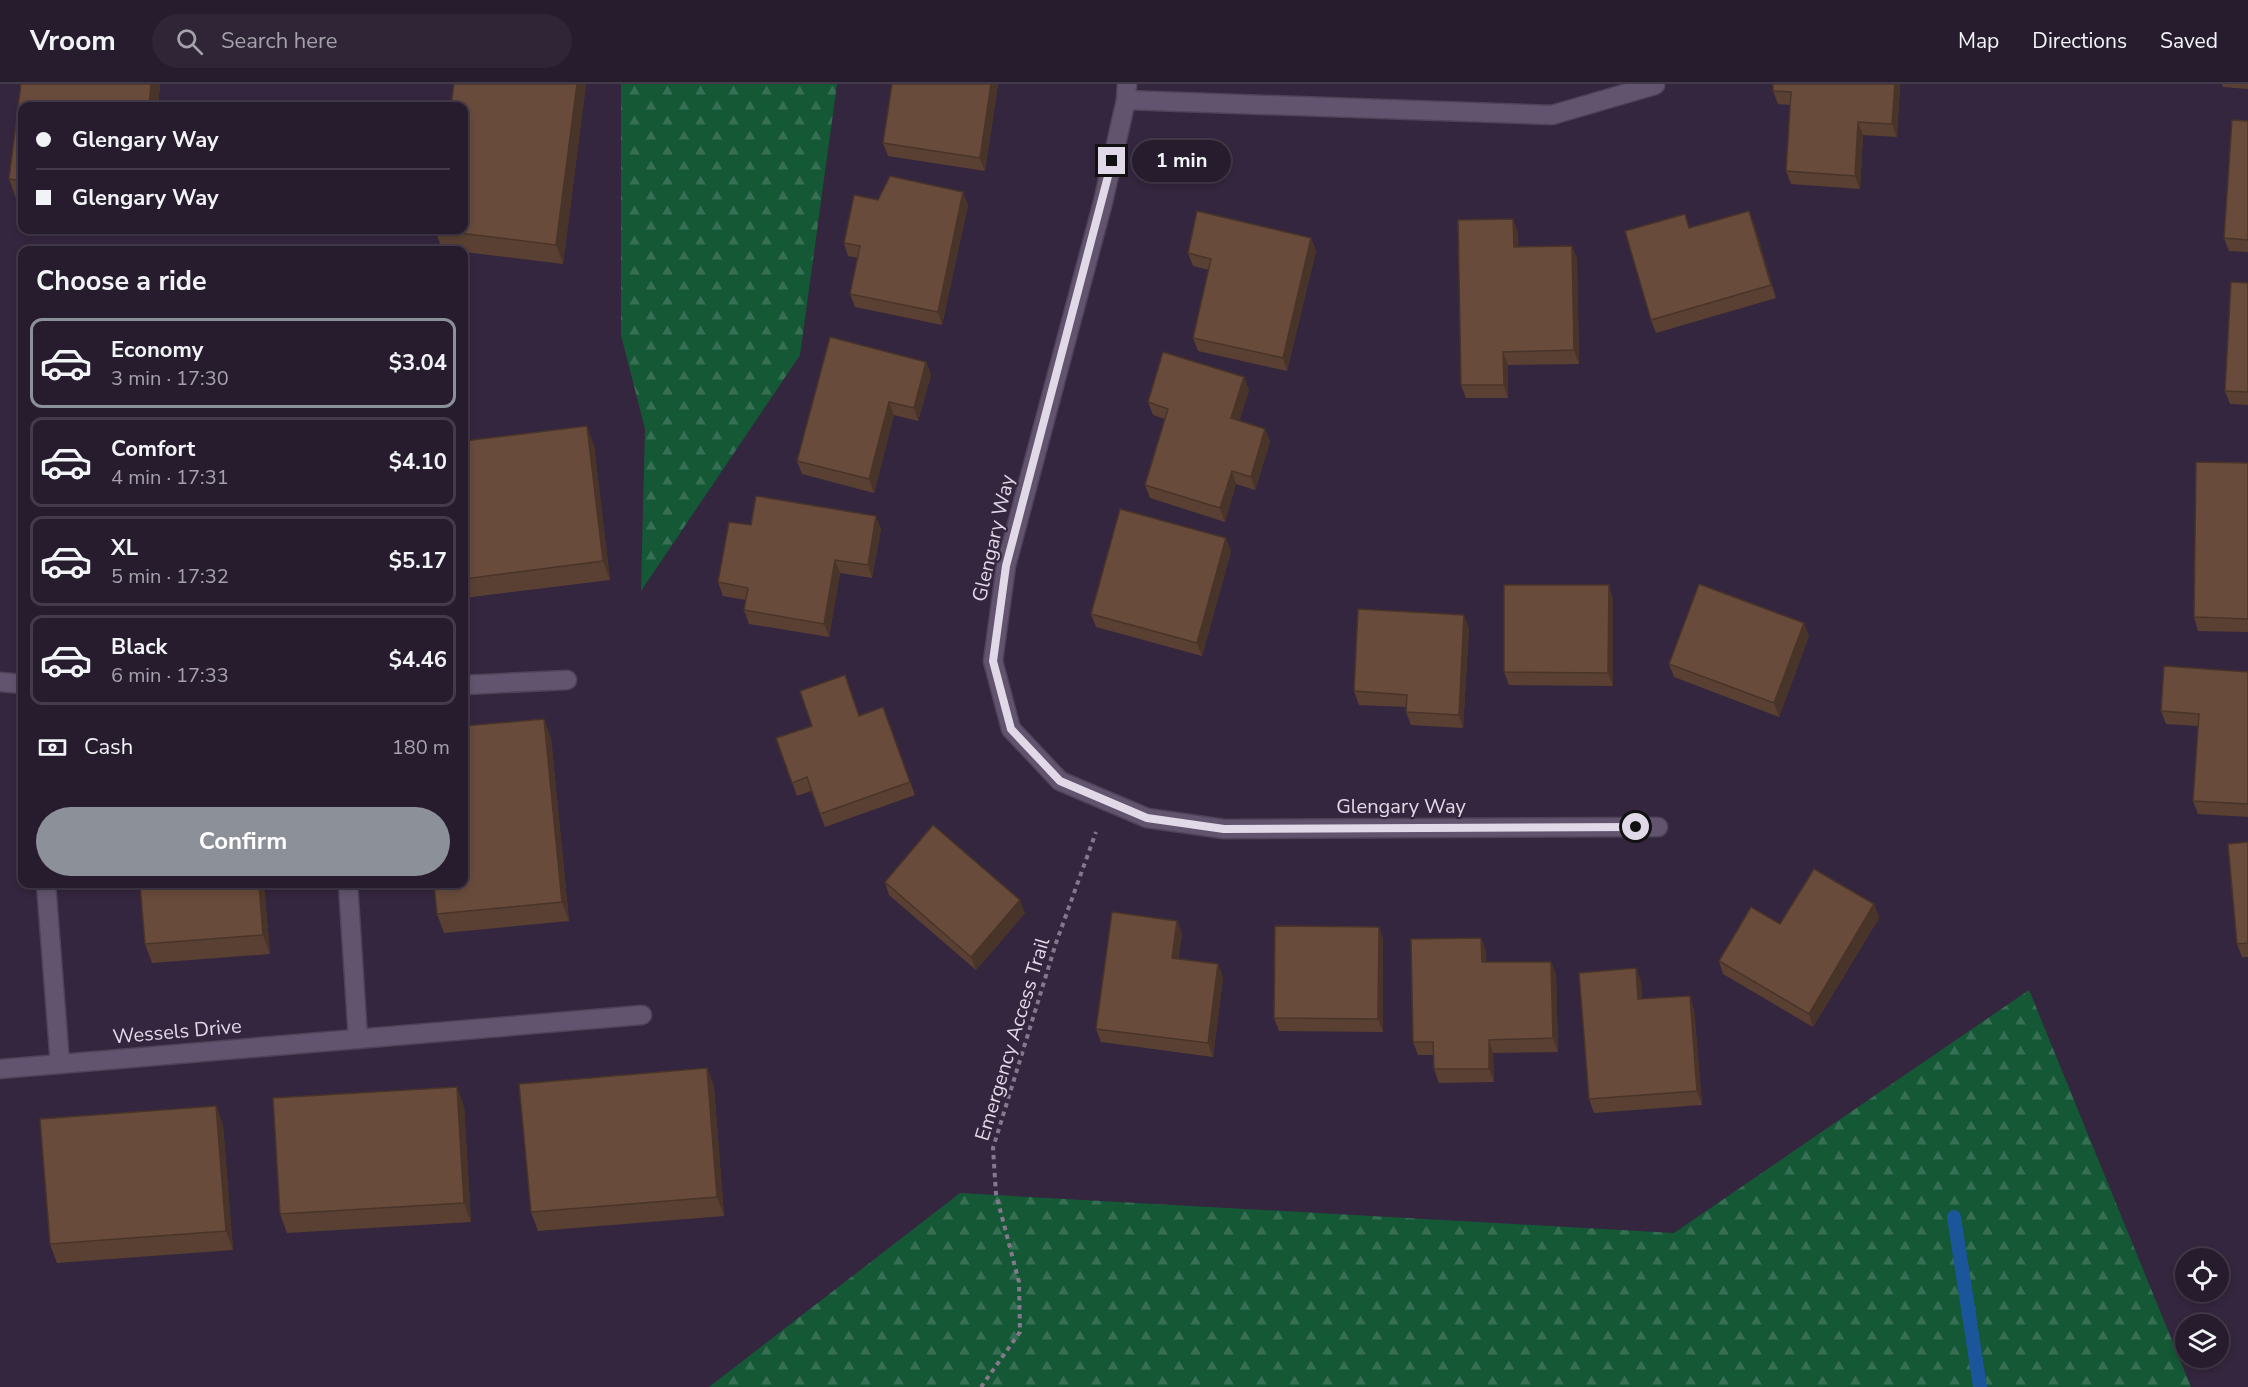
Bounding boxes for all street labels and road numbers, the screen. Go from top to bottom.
street label: Glengary Way [966,471,1021,604]
street label: Glengary Way [1336,793,1466,820]
street label: Emergency Access Trail [969,934,1056,1144]
street label: Wessels Drive [111,1012,243,1051]

